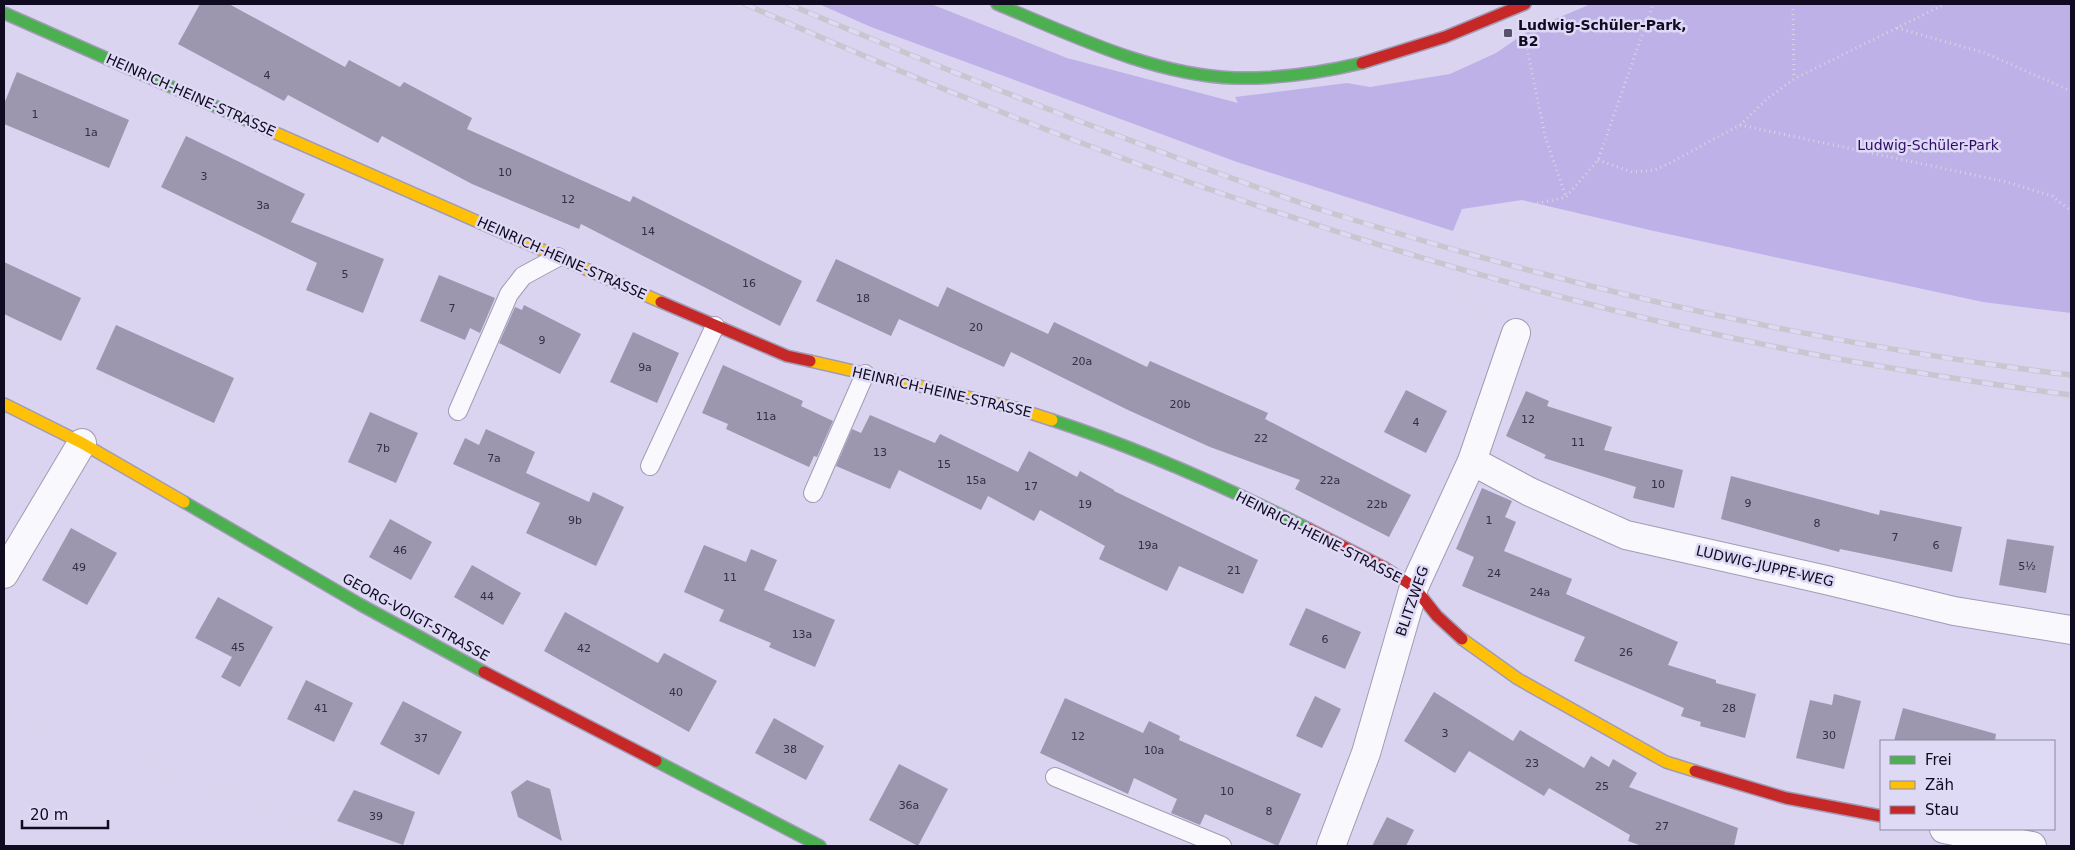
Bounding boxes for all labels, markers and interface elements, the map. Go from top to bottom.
place label: Ludwig-Schüler-Park, B2 [1518,17,1687,49]
marker: Ludwig-Schüler-Park, B2 [1502,27,1514,39]
street label: HEINRICH-HEINE-STRASSE [104,50,278,140]
house number: 4 [264,69,271,82]
house number: 1 [32,108,39,121]
house number: 1a [84,126,98,139]
park label: Ludwig-Schüler-Park [1857,137,2000,153]
house number: 10 [498,166,512,179]
house number: 3 [201,170,208,183]
house number: 12 [561,193,575,206]
house number: 3a [256,199,270,212]
street label: HEINRICH-HEINE-STRASSE [475,213,649,303]
house number: 14 [641,225,655,238]
house number: 5 [342,268,349,281]
house number: 16 [742,277,756,290]
house number: 18 [856,292,870,305]
house number: 7 [449,302,456,315]
house number: 20 [969,321,983,334]
house number: 9 [539,334,546,347]
house number: 20a [1072,355,1092,368]
house number: 9a [638,361,652,374]
street label: HEINRICH-HEINE-STRASSE [851,364,1033,420]
house number: 20b [1170,398,1191,411]
house number: 11a [756,410,776,423]
house number: 12 [1521,413,1535,426]
house number: 4 [1413,416,1420,429]
house number: 22 [1254,432,1268,445]
house number: 11 [1571,436,1585,449]
house number: 7b [376,442,390,455]
house number: 13 [873,446,887,459]
house number: 7a [487,452,501,465]
house number: 15 [937,458,951,471]
house number: 15a [966,474,986,487]
house number: 22a [1320,474,1340,487]
house number: 10 [1651,478,1665,491]
house number: 17 [1024,480,1038,493]
street label: HEINRICH-HEINE-STRASSE [1233,488,1405,586]
house number: 9 [1745,497,1752,510]
house number: 19 [1078,498,1092,511]
house number: 22b [1367,498,1388,511]
house number: 9b [568,514,582,527]
house number: 1 [1486,514,1493,527]
house number: 8 [1814,517,1821,530]
house number: 7 [1892,531,1899,544]
house number: 19a [1138,539,1158,552]
house number: 6 [1933,539,1940,552]
street label: LUDWIG-JUPPE-WEG [1695,542,1835,590]
house number: 46 [393,544,407,557]
house number: 5½ [2018,560,2036,573]
house number: 49 [72,561,86,574]
house number: 21 [1227,564,1241,577]
street label: BLITZWEG [1393,564,1431,638]
house number: 24 [1487,567,1501,580]
street label: GEORG-VOIGT-STRASSE [340,570,492,664]
house number: 11 [723,571,737,584]
house number: 24a [1530,586,1550,599]
house number: 44 [480,590,494,603]
house number: 13a [792,628,812,641]
house number: 6 [1322,633,1329,646]
house number: 45 [231,641,245,654]
house number: 42 [577,642,591,655]
house number: 26 [1619,646,1633,659]
house number: 40 [669,686,683,699]
house number: 41 [314,702,328,715]
house number: 28 [1722,702,1736,715]
house number: 3 [1442,727,1449,740]
house number: 30 [1822,729,1836,742]
house number: 12 [1071,730,1085,743]
house number: 37 [414,732,428,745]
legend [1880,740,2055,830]
house number: 38 [783,743,797,756]
house number: 10a [1144,744,1164,757]
text: Frei [1925,751,1952,769]
house number: 23 [1525,757,1539,770]
text: Zäh [1925,776,1954,794]
house number: 25 [1595,780,1609,793]
house number: 10 [1220,785,1234,798]
scale bar [22,798,109,830]
house number: 36a [899,799,919,812]
text: Stau [1925,801,1959,819]
house number: 8 [1266,805,1273,818]
text: 20 m [30,806,68,824]
house number: 39 [369,810,383,823]
house number: 27 [1655,820,1669,833]

